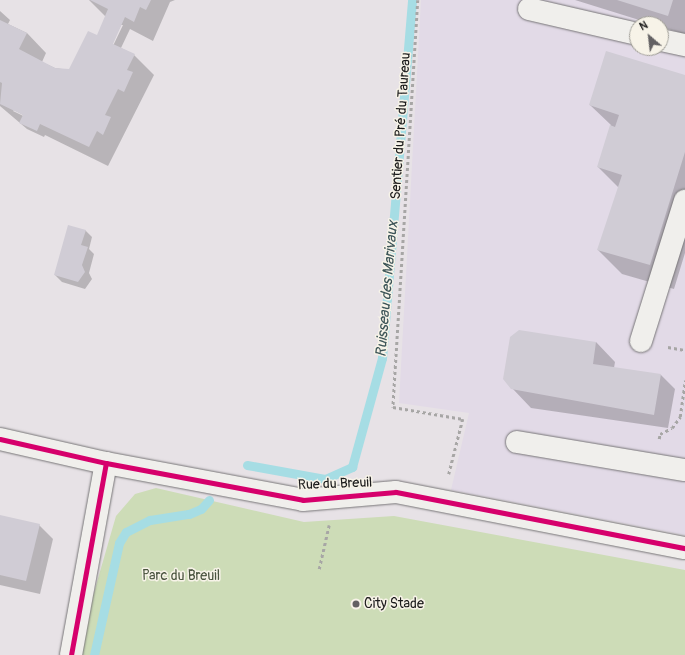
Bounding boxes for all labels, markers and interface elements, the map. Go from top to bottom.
north arrow [629,16,669,56]
text: N [637,18,650,33]
street label: Sentier du Pré du Taureau [387,52,415,200]
water label: Ruisseau des Marivaux [372,220,402,358]
street label: Rue du Breuil [298,474,372,494]
park label: Parc du Breuil [142,568,220,584]
place label: City Stade [364,596,424,612]
marker: City Stade [351,599,361,609]

